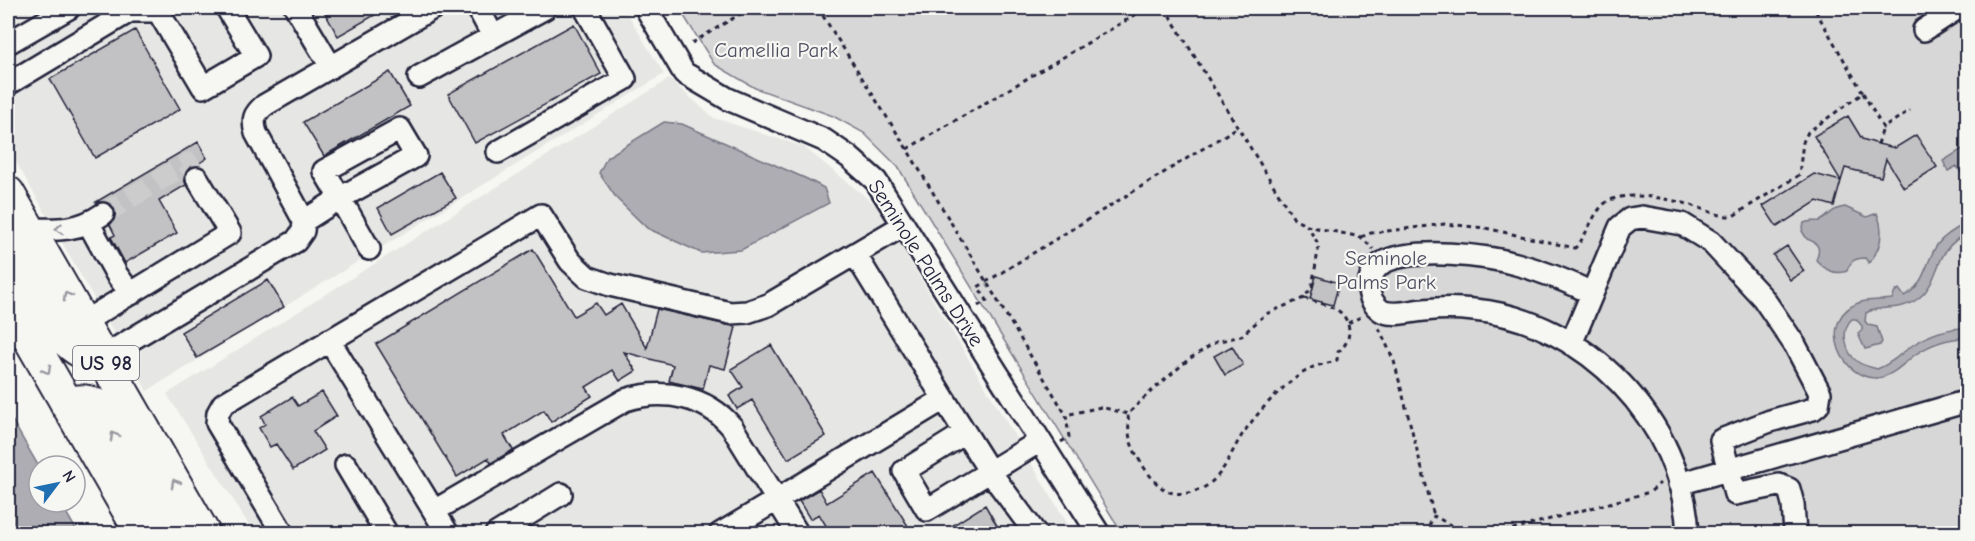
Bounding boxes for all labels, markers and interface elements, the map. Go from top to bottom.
park label: Camellia Park [714,38,838,62]
street label: Seminole Palms Drive [863,175,989,351]
one-way arrow [54,222,64,235]
park label: Seminole Palms Park [1336,246,1436,294]
one-way arrow [63,292,74,302]
road number: US 98 [73,346,139,380]
one-way arrow [40,364,51,374]
one-way arrow [109,431,121,442]
north arrow [27,454,87,514]
text: N [58,467,79,486]
one-way arrow [171,479,182,489]

